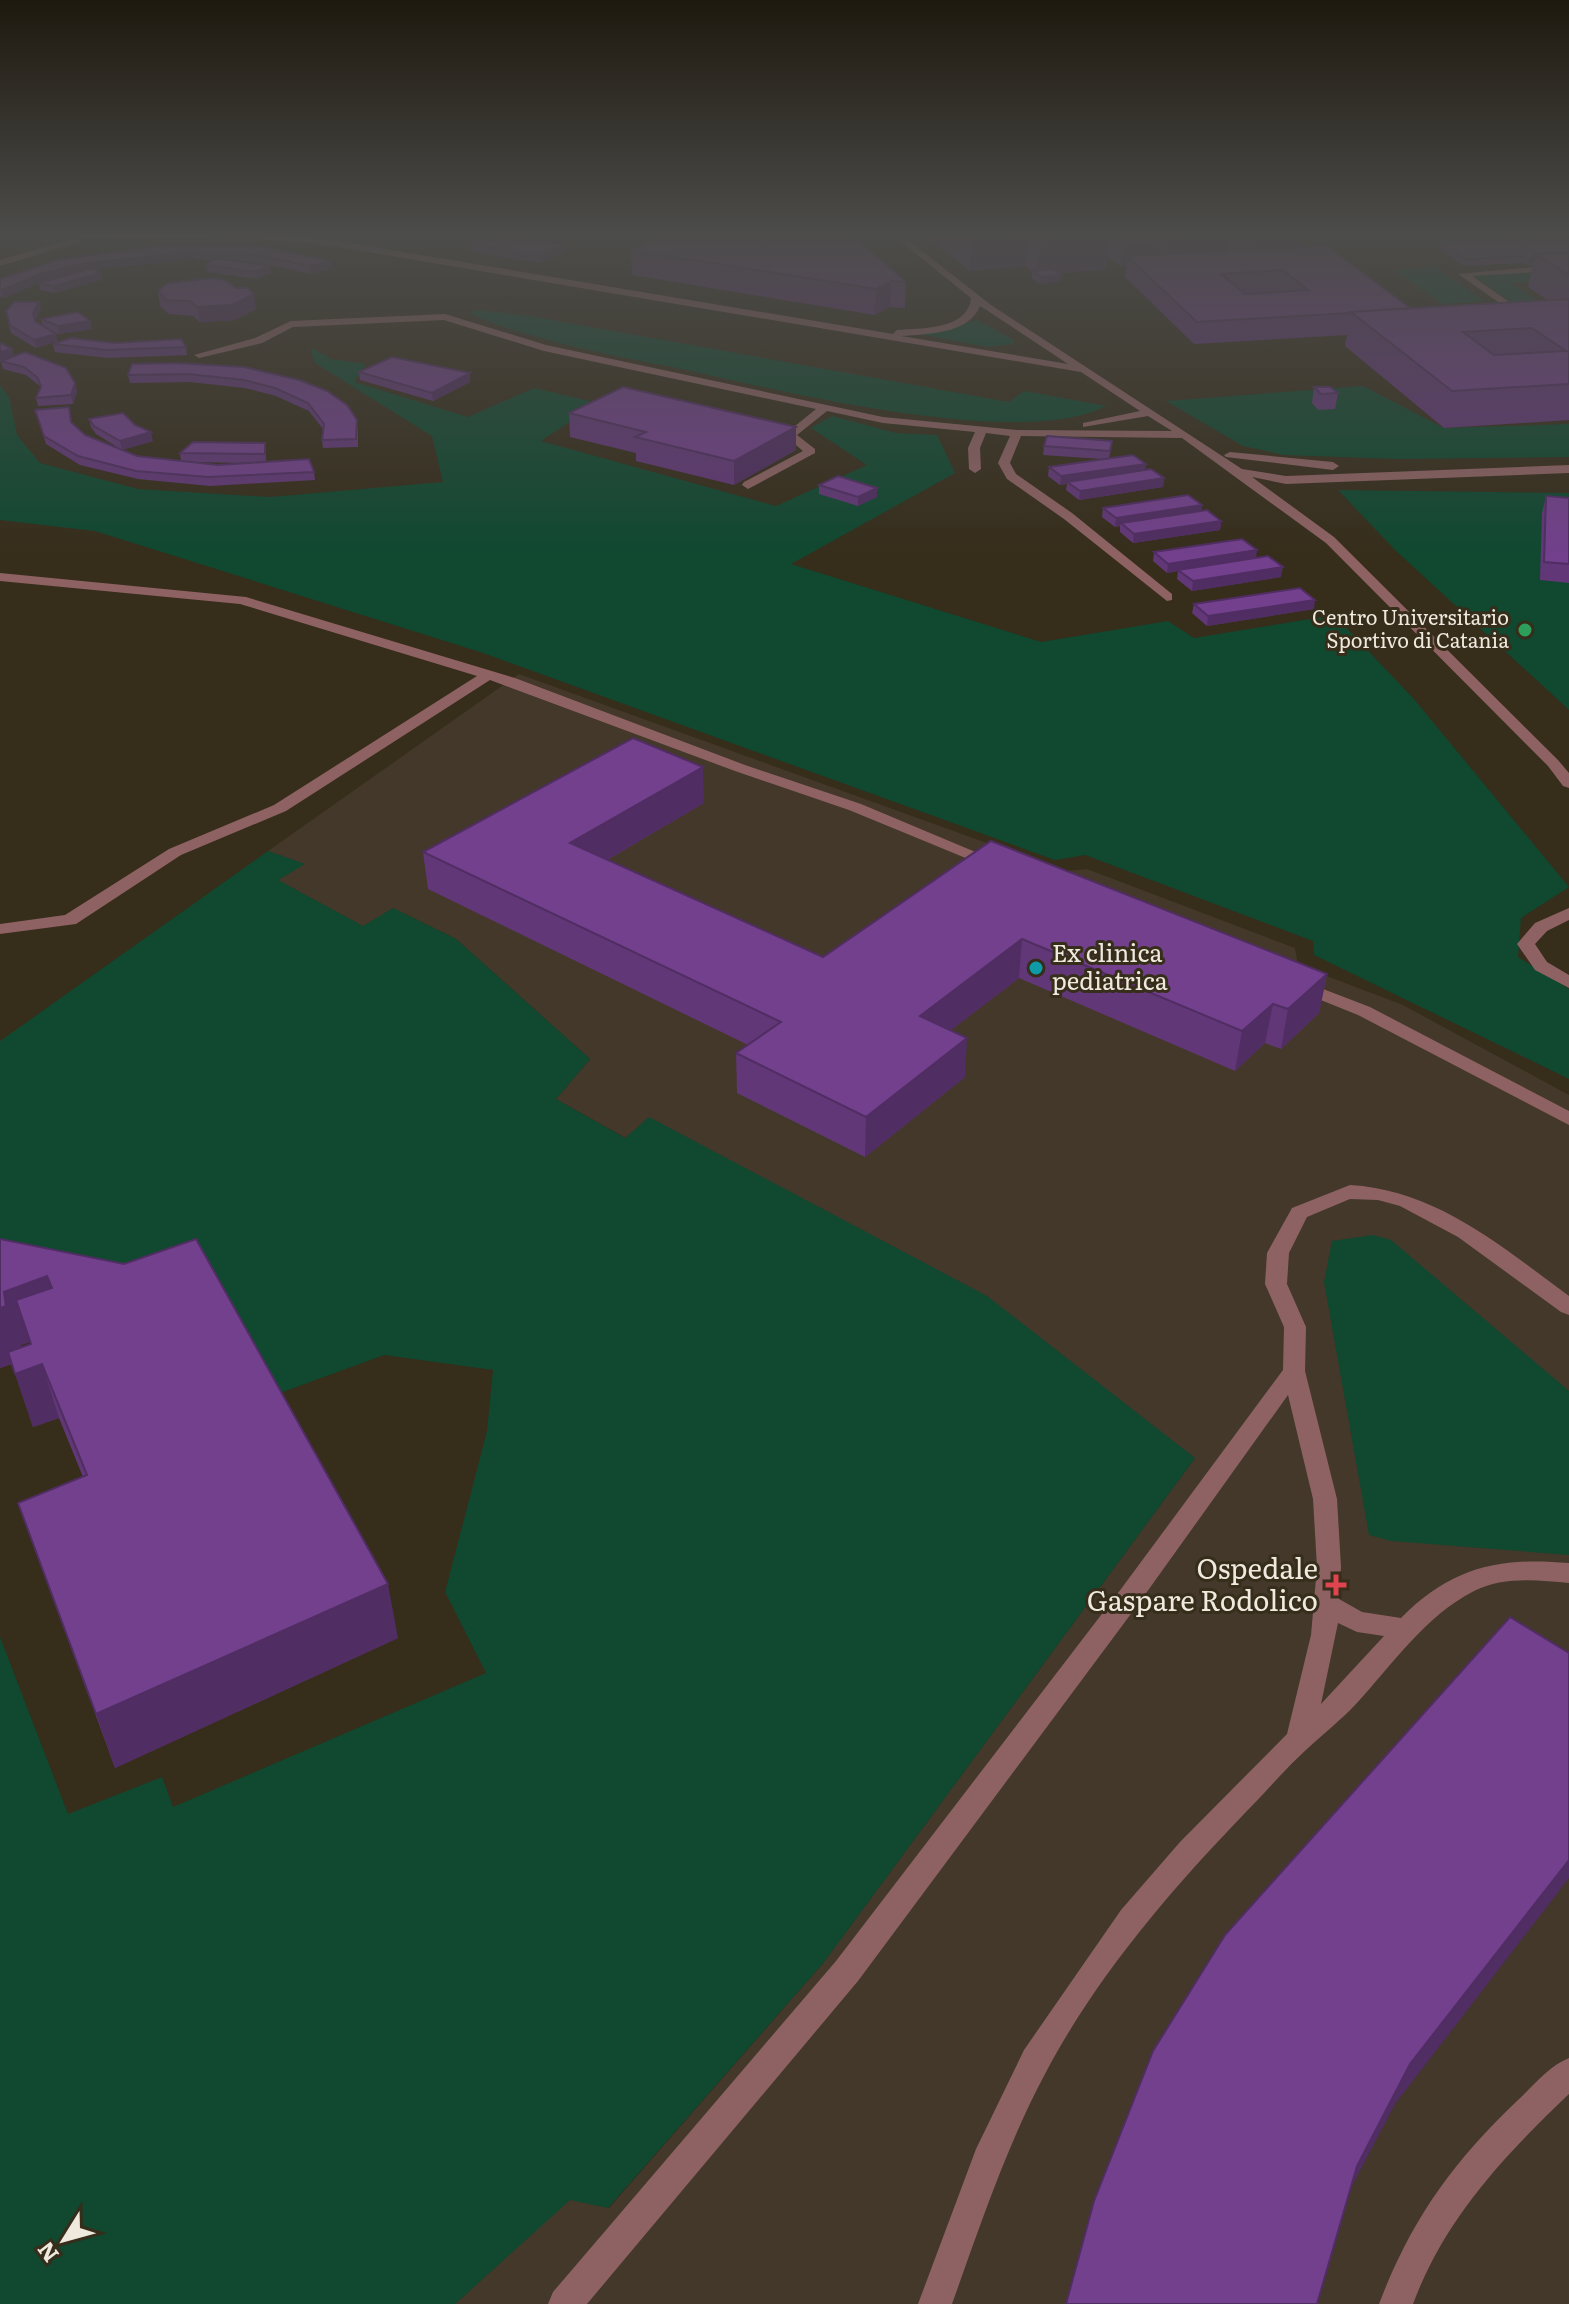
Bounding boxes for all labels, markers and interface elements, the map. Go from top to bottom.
place label: Centro Universitario Sportivo di Catania [1312,601,1509,654]
marker: Centro Universitario Sportivo di Catania [1516,621,1534,639]
place label: Ex clinica pediatrica [1052,934,1168,997]
marker: Ex clinica pediatrica [1027,959,1045,977]
place label: Ospedale Gaspare Rodolico [1087,1546,1318,1620]
marker: Ospedale Gaspare Rodolico [1325,1574,1347,1596]
north arrow [24,2200,104,2280]
text: N [28,2236,66,2270]

